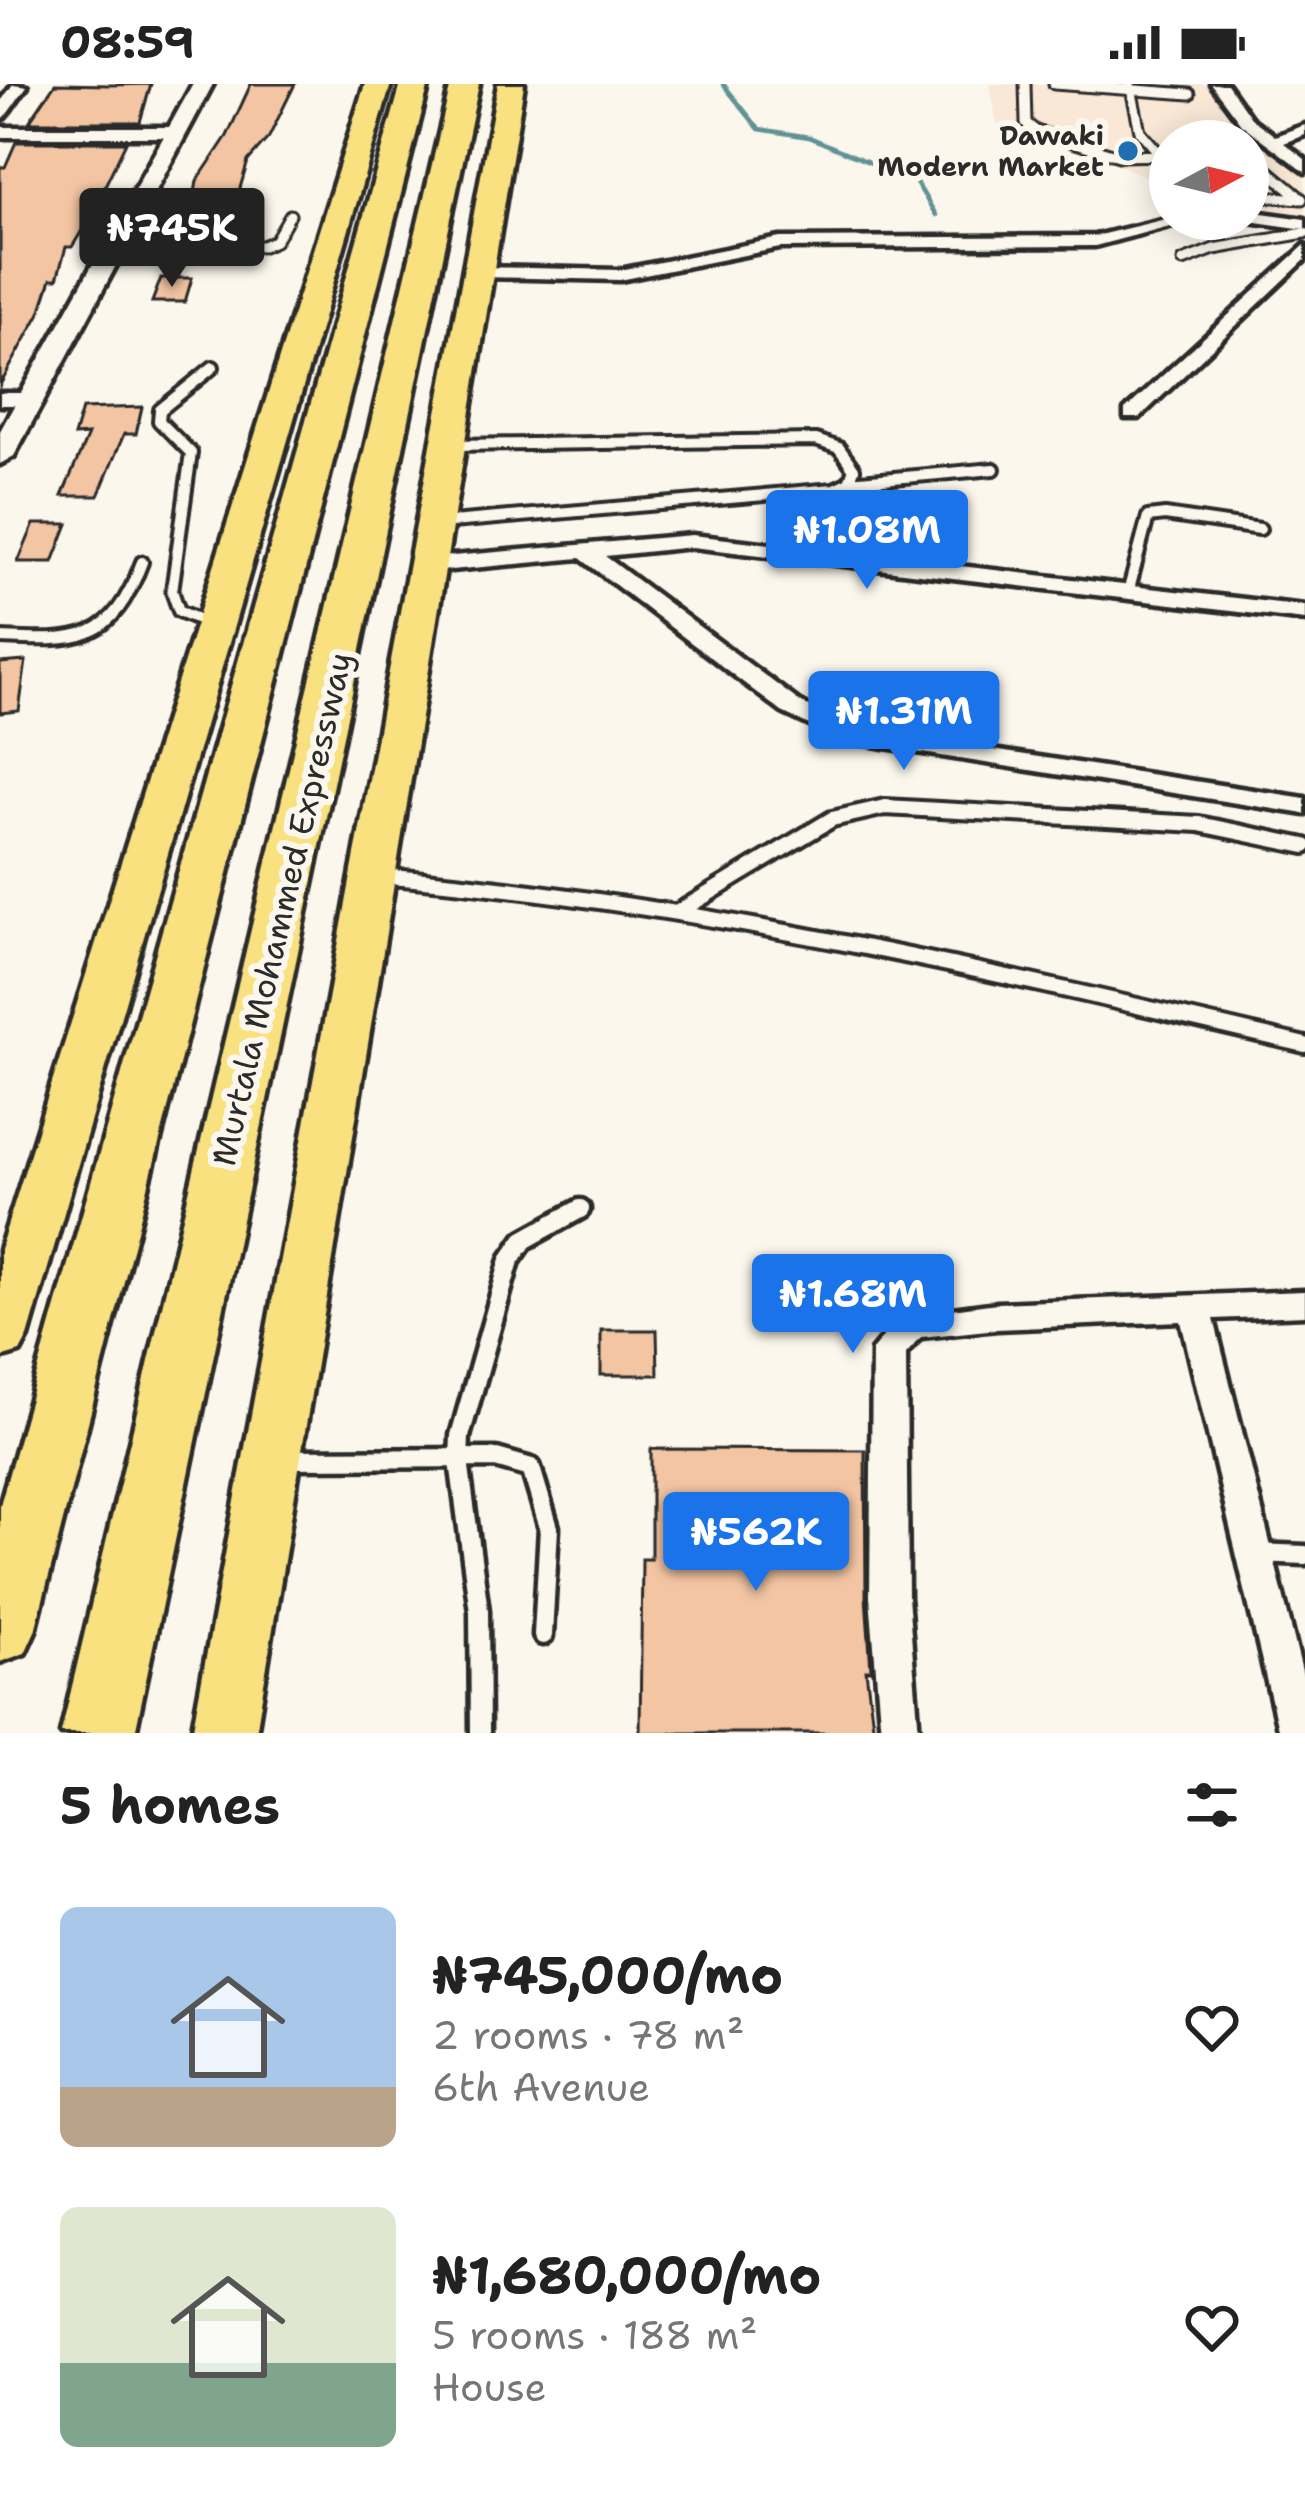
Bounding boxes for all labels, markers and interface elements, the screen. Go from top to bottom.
text: 08:59 [60,12,195,72]
place label: Dawaki Modern Market [877,117,1104,185]
north arrow [1149,120,1269,240]
map controls [1149,120,1269,240]
marker: Dawaki Modern Market [1115,138,1141,164]
pin: ₦745K [88,188,256,290]
text: ₦745K [106,201,238,253]
pin: ₦1.08M [769,490,965,592]
text: ₦1.08M [793,503,941,555]
street label: Murtala Mohammed Expressway [201,648,363,1170]
pin: ₦1.31M [806,671,1002,773]
text: ₦1.31M [835,684,973,736]
pin: ₦1.68M [755,1254,951,1356]
text: ₦1.68M [779,1267,927,1319]
pin: ₦562K [672,1492,840,1594]
text: ₦562K [690,1505,822,1557]
text: 5 homes [60,1771,280,1839]
icon: filters [1179,1772,1245,1838]
text: ₦745,000/mo [432,1941,783,2009]
icon: home [156,1955,300,2099]
icon: heart [1179,1994,1245,2060]
text: 2 rooms · 78 m² [432,2009,744,2061]
text: 6th Avenue [432,2061,650,2113]
text: ₦1,680,000/mo [432,2241,821,2309]
icon: home [156,2255,300,2399]
icon: heart [1179,2294,1245,2360]
text: 5 rooms · 188 m² [432,2309,757,2361]
text: House [432,2361,547,2413]

